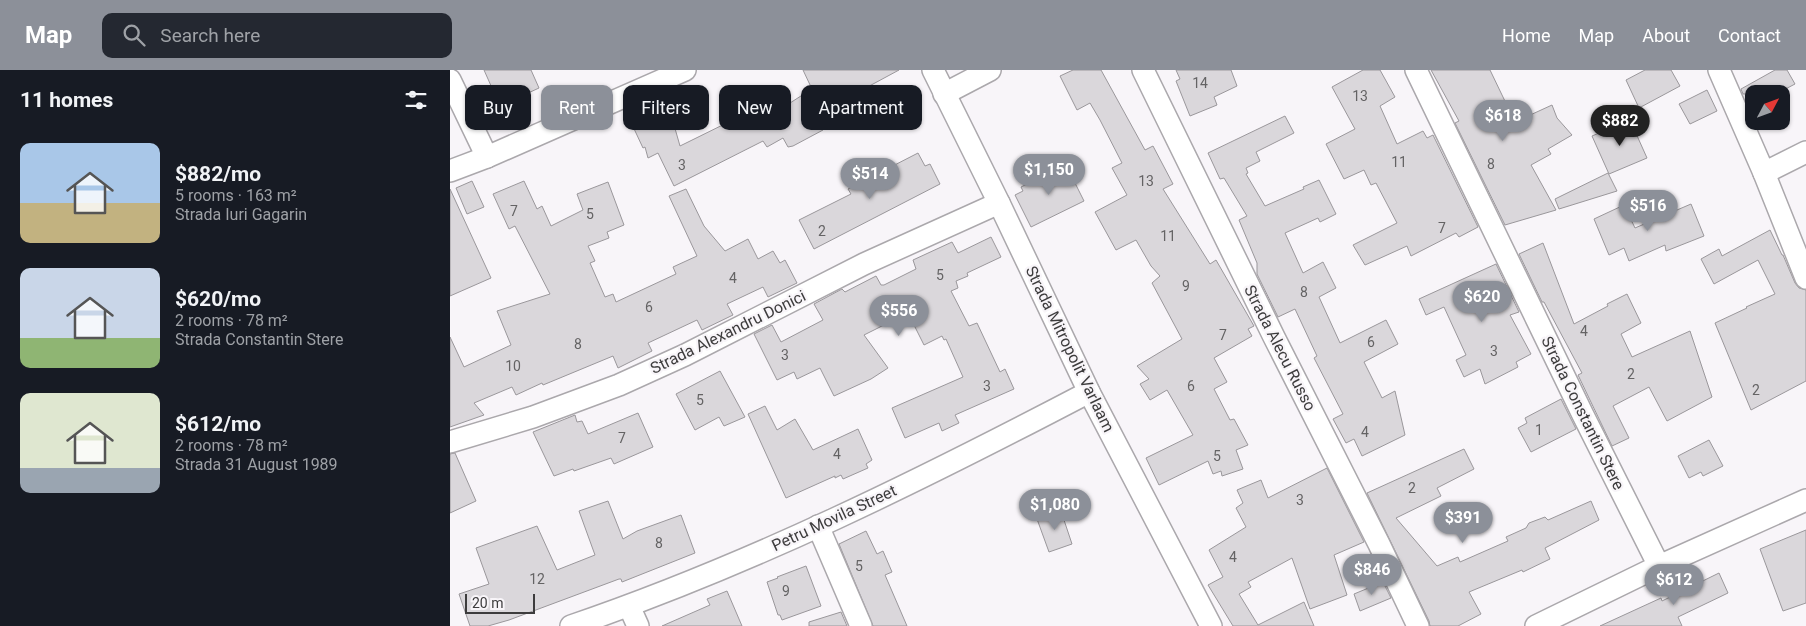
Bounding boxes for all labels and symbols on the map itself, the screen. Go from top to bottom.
house number: 14 [1192,75,1208,91]
north arrow [1745,85,1790,130]
house number: 13 [1352,88,1368,104]
pin: $618 [1473,100,1533,142]
pin: $882 [1590,104,1650,147]
pin: $1,150 [1008,154,1090,196]
house number: 11 [1391,154,1407,170]
house number: 8 [1487,156,1495,172]
house number: 3 [678,157,686,173]
pin: $514 [840,158,900,200]
house number: 13 [1138,173,1154,189]
pin: $516 [1618,190,1678,232]
house number: 7 [510,203,518,219]
house number: 5 [586,206,594,222]
house number: 7 [1438,220,1446,236]
house number: 2 [818,223,826,239]
house number: 11 [1160,228,1176,244]
street label: Strada Mitropolit Varlaam [1022,263,1118,435]
house number: 5 [936,267,944,283]
house number: 4 [729,270,737,286]
house number: 9 [1182,278,1190,294]
pin: $620 [1452,280,1512,323]
street label: Strada Alecu Russo [1240,282,1320,414]
house number: 8 [1300,284,1308,300]
street label: Strada Alexandru Donici [647,286,809,378]
pin: $556 [869,294,929,337]
house number: 6 [645,299,653,315]
house number: 4 [1580,323,1588,339]
house number: 7 [1219,327,1227,343]
street label: Strada Constantin Stere [1538,333,1628,493]
house number: 6 [1367,334,1375,350]
house number: 8 [574,336,582,352]
house number: 3 [1490,343,1498,359]
house number: 3 [781,347,789,363]
house number: 10 [505,358,521,374]
house number: 2 [1627,366,1635,382]
house number: 3 [983,378,991,394]
house number: 6 [1187,378,1195,394]
house number: 2 [1752,382,1760,398]
house number: 5 [696,392,704,408]
house number: 1 [1535,422,1543,438]
house number: 4 [1361,424,1369,440]
house number: 7 [618,430,626,446]
house number: 4 [833,446,841,462]
house number: 5 [1213,448,1221,464]
house number: 2 [1408,480,1416,496]
street label: Petru Movila Street [769,481,899,555]
pin: $1,080 [1014,488,1096,531]
house number: 3 [1296,492,1304,508]
pin: $391 [1433,502,1493,544]
house number: 8 [655,535,663,551]
house number: 4 [1229,549,1237,565]
pin: $846 [1342,554,1402,596]
house number: 5 [855,558,863,574]
pin: $612 [1644,564,1704,606]
house number: 12 [529,571,545,587]
house number: 9 [782,583,790,599]
scale bar [465,591,535,614]

